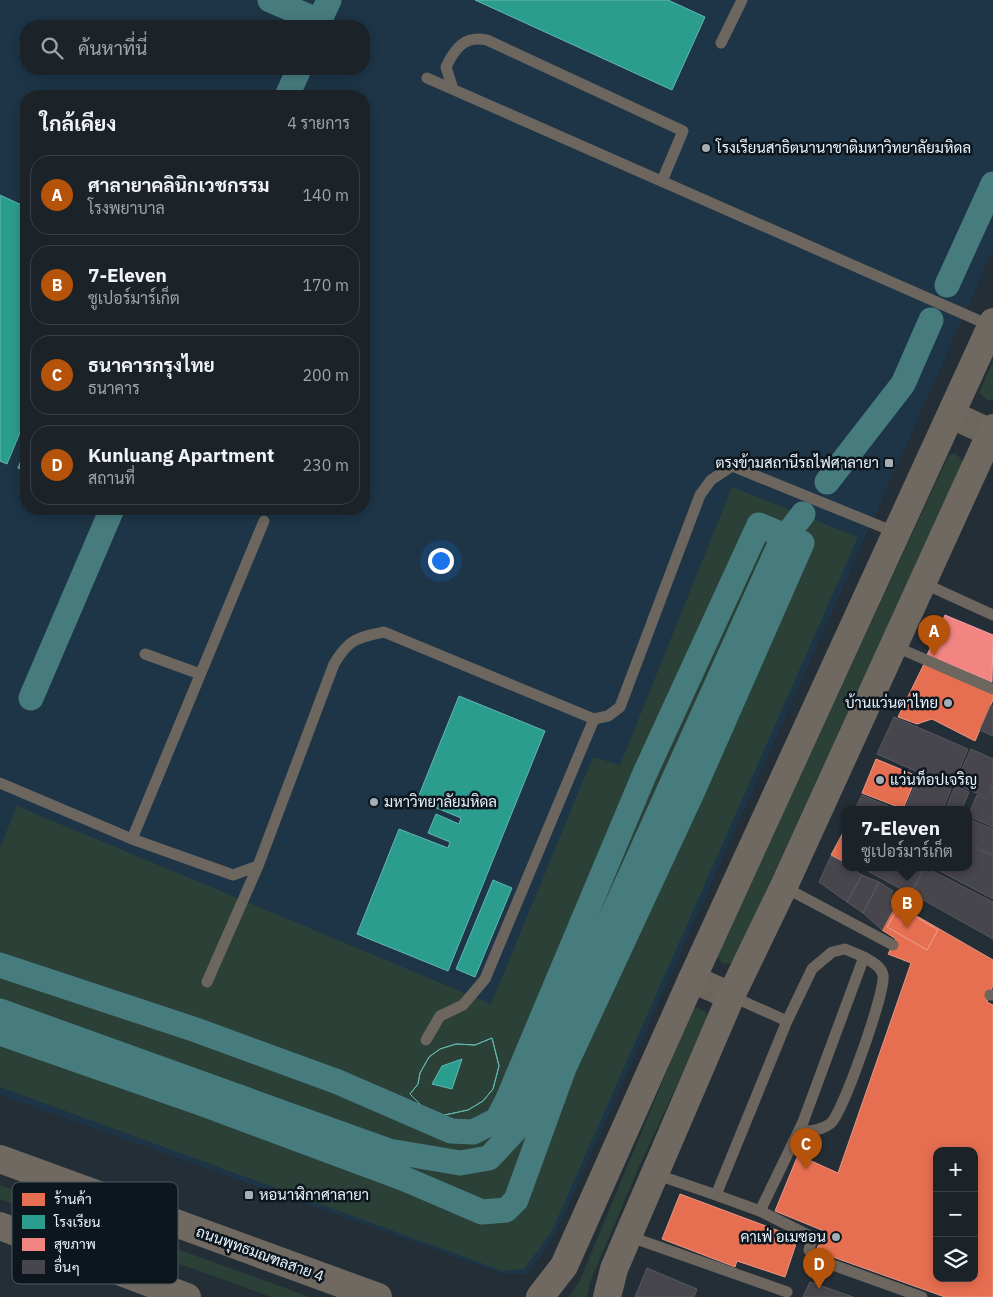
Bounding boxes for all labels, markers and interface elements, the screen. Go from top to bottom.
search box [20,20,370,75]
icon: search [38,34,66,62]
text: ค้นหาที่นี่ [78,36,147,60]
text: ใกล้เคียง [40,109,116,137]
text: 4 รายการ [287,113,350,133]
place label: โรงเรียนสาธิตนานาชาติมหาวิทยาลัยมหิดล [715,138,971,157]
marker: โรงเรียนสาธิตนานาชาติมหาวิทยาลัยมหิดล [700,142,712,154]
text: ศาลายาคลินิกเวชกรรม [88,173,269,197]
text: A [52,185,62,205]
text: 140 m [302,185,349,205]
text: โรงพยาบาล [88,198,165,218]
text: 7-Eleven [88,263,167,287]
text: B [52,275,62,295]
text: 170 m [302,275,349,295]
text: ซูเปอร์มาร์เก็ต [88,288,180,308]
text: ธนาคารกรุงไทย [88,353,215,377]
text: C [52,365,62,385]
text: 200 m [302,365,349,385]
text: ธนาคาร [88,378,140,398]
text: Kunluang Apartment [88,443,274,467]
place label: ตรงข้ามสถานีรถไฟศาลายา [715,453,879,472]
text: D [51,455,63,475]
text: 230 m [302,455,349,475]
marker: ตรงข้ามสถานีรถไฟศาลายา [883,457,895,469]
text: สถานที่ [88,468,135,488]
your location [428,548,454,574]
pin: A [918,615,950,656]
place label: บ้านแว่นตาไทย [845,693,938,712]
marker: บ้านแว่นตาไทย [942,697,954,709]
place label: แว่นท็อปเจริญ [890,769,977,789]
marker: แว่นท็อปเจริญ [874,774,886,786]
place label: มหาวิทยาลัยมหิดล [384,792,497,811]
marker: มหาวิทยาลัยมหิดล [368,796,380,808]
popup [842,806,972,871]
text: 7-Eleven [861,816,940,840]
text: ซูเปอร์มาร์เก็ต [861,841,953,861]
pin: B [891,887,923,928]
pin: C [790,1128,822,1169]
map controls [933,1147,978,1282]
button: + [933,1147,978,1192]
legend [12,1182,178,1284]
place label: หอนาฬิกาศาลายา [259,1185,369,1204]
marker: หอนาฬิกาศาลายา [243,1189,255,1201]
text: ร้านค้า [54,1190,92,1208]
button: − [933,1192,978,1237]
text: โรงเรียน [53,1213,101,1231]
street label: ถนนพุทธมณฑลสาย 4 [193,1222,327,1287]
place label: คาเฟ่ อเมซอน [740,1227,826,1246]
marker: คาเฟ่ อเมซอน [830,1231,842,1243]
text: สุขภาพ [54,1235,96,1254]
button: layers [933,1237,978,1282]
pin: D [803,1248,835,1289]
text: อื่นๆ [54,1255,80,1276]

